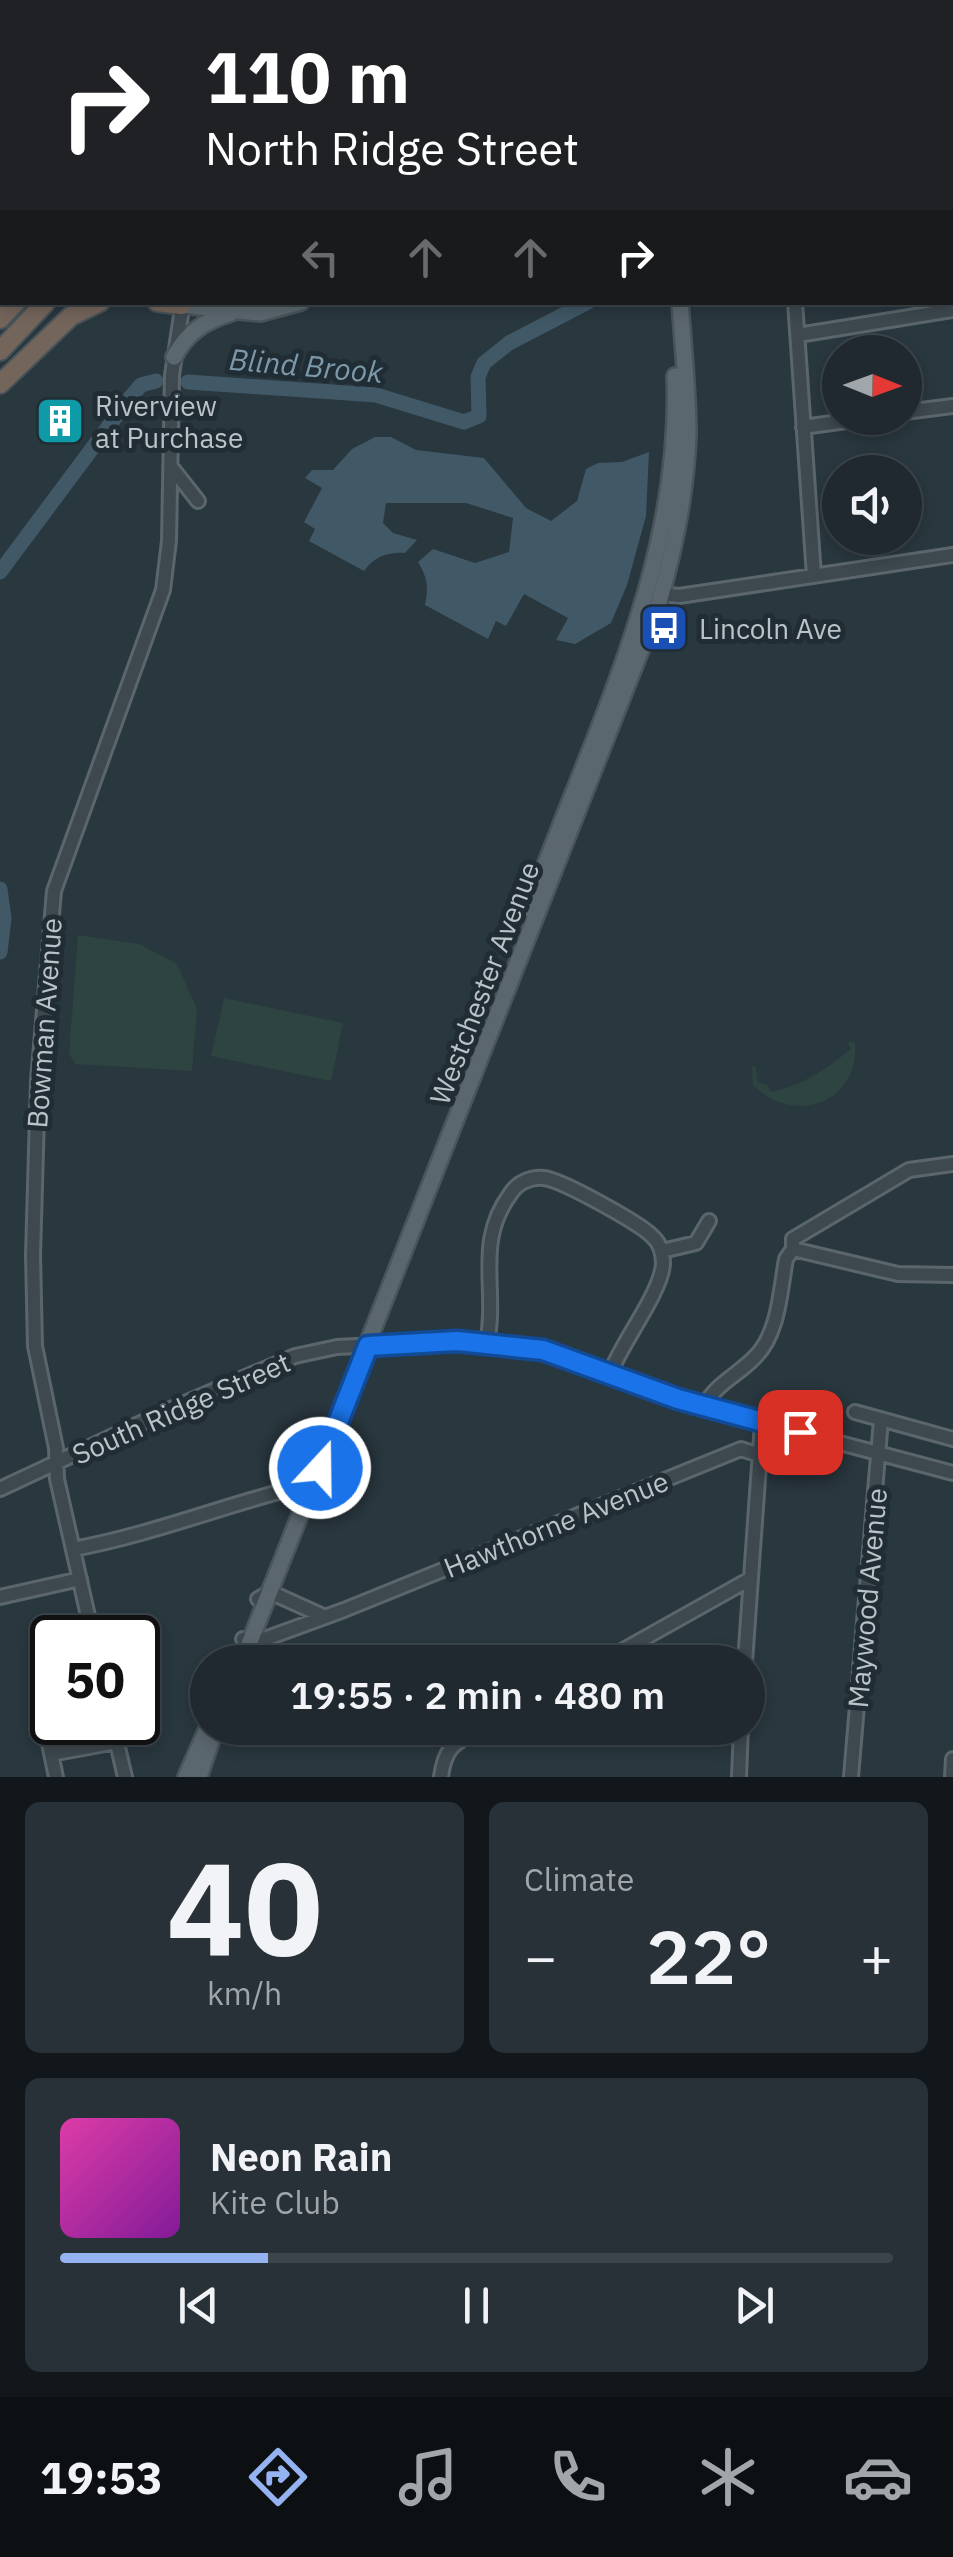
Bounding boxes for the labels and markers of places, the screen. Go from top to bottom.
place label: Riverview at Purchase [95,387,243,456]
building icon: Riverview at Purchase [34,395,86,447]
bus stop icon: Lincoln Ave [638,602,690,654]
place label: Lincoln Ave [699,610,842,647]
pin [758,1390,843,1475]

